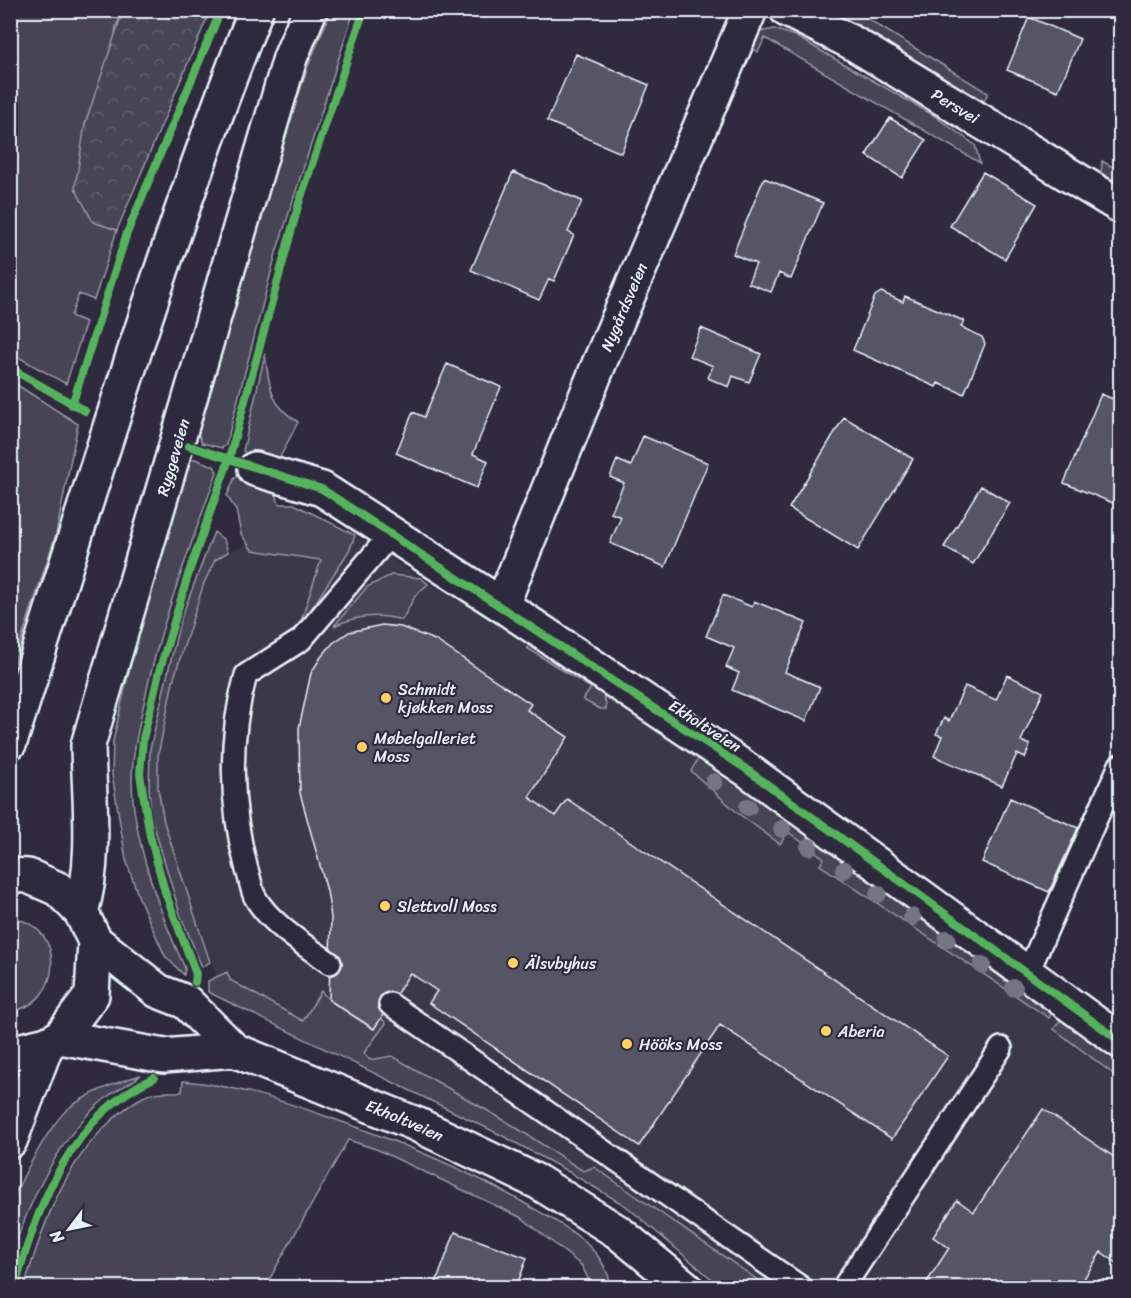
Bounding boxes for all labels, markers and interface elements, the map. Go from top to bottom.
street label: Persvei [926,80,986,132]
street label: Nygårdsveien [592,257,655,356]
street label: Ryggeveien [148,415,198,499]
place label: Schmidt kjøkken Moss [398,675,494,722]
marker: Schmidt kjøkken Moss [379,691,393,705]
street label: Ekholtveien [663,691,748,761]
place label: Møbelgalleriet Moss [374,724,476,771]
marker: Møbelgalleriet Moss [355,740,369,754]
place label: Slettvoll Moss [397,892,497,921]
marker: Slettvoll Moss [378,899,392,913]
place label: Älsvbyhus [524,949,597,978]
marker: Älsvbyhus [506,956,520,970]
place label: Aberia [837,1017,885,1046]
marker: Aberia [819,1024,833,1038]
place label: Hööks Moss [639,1030,723,1059]
marker: Hööks Moss [620,1037,634,1051]
street label: Ekholtveien [361,1091,449,1150]
north arrow [39,1199,99,1259]
text: N [41,1224,72,1250]

